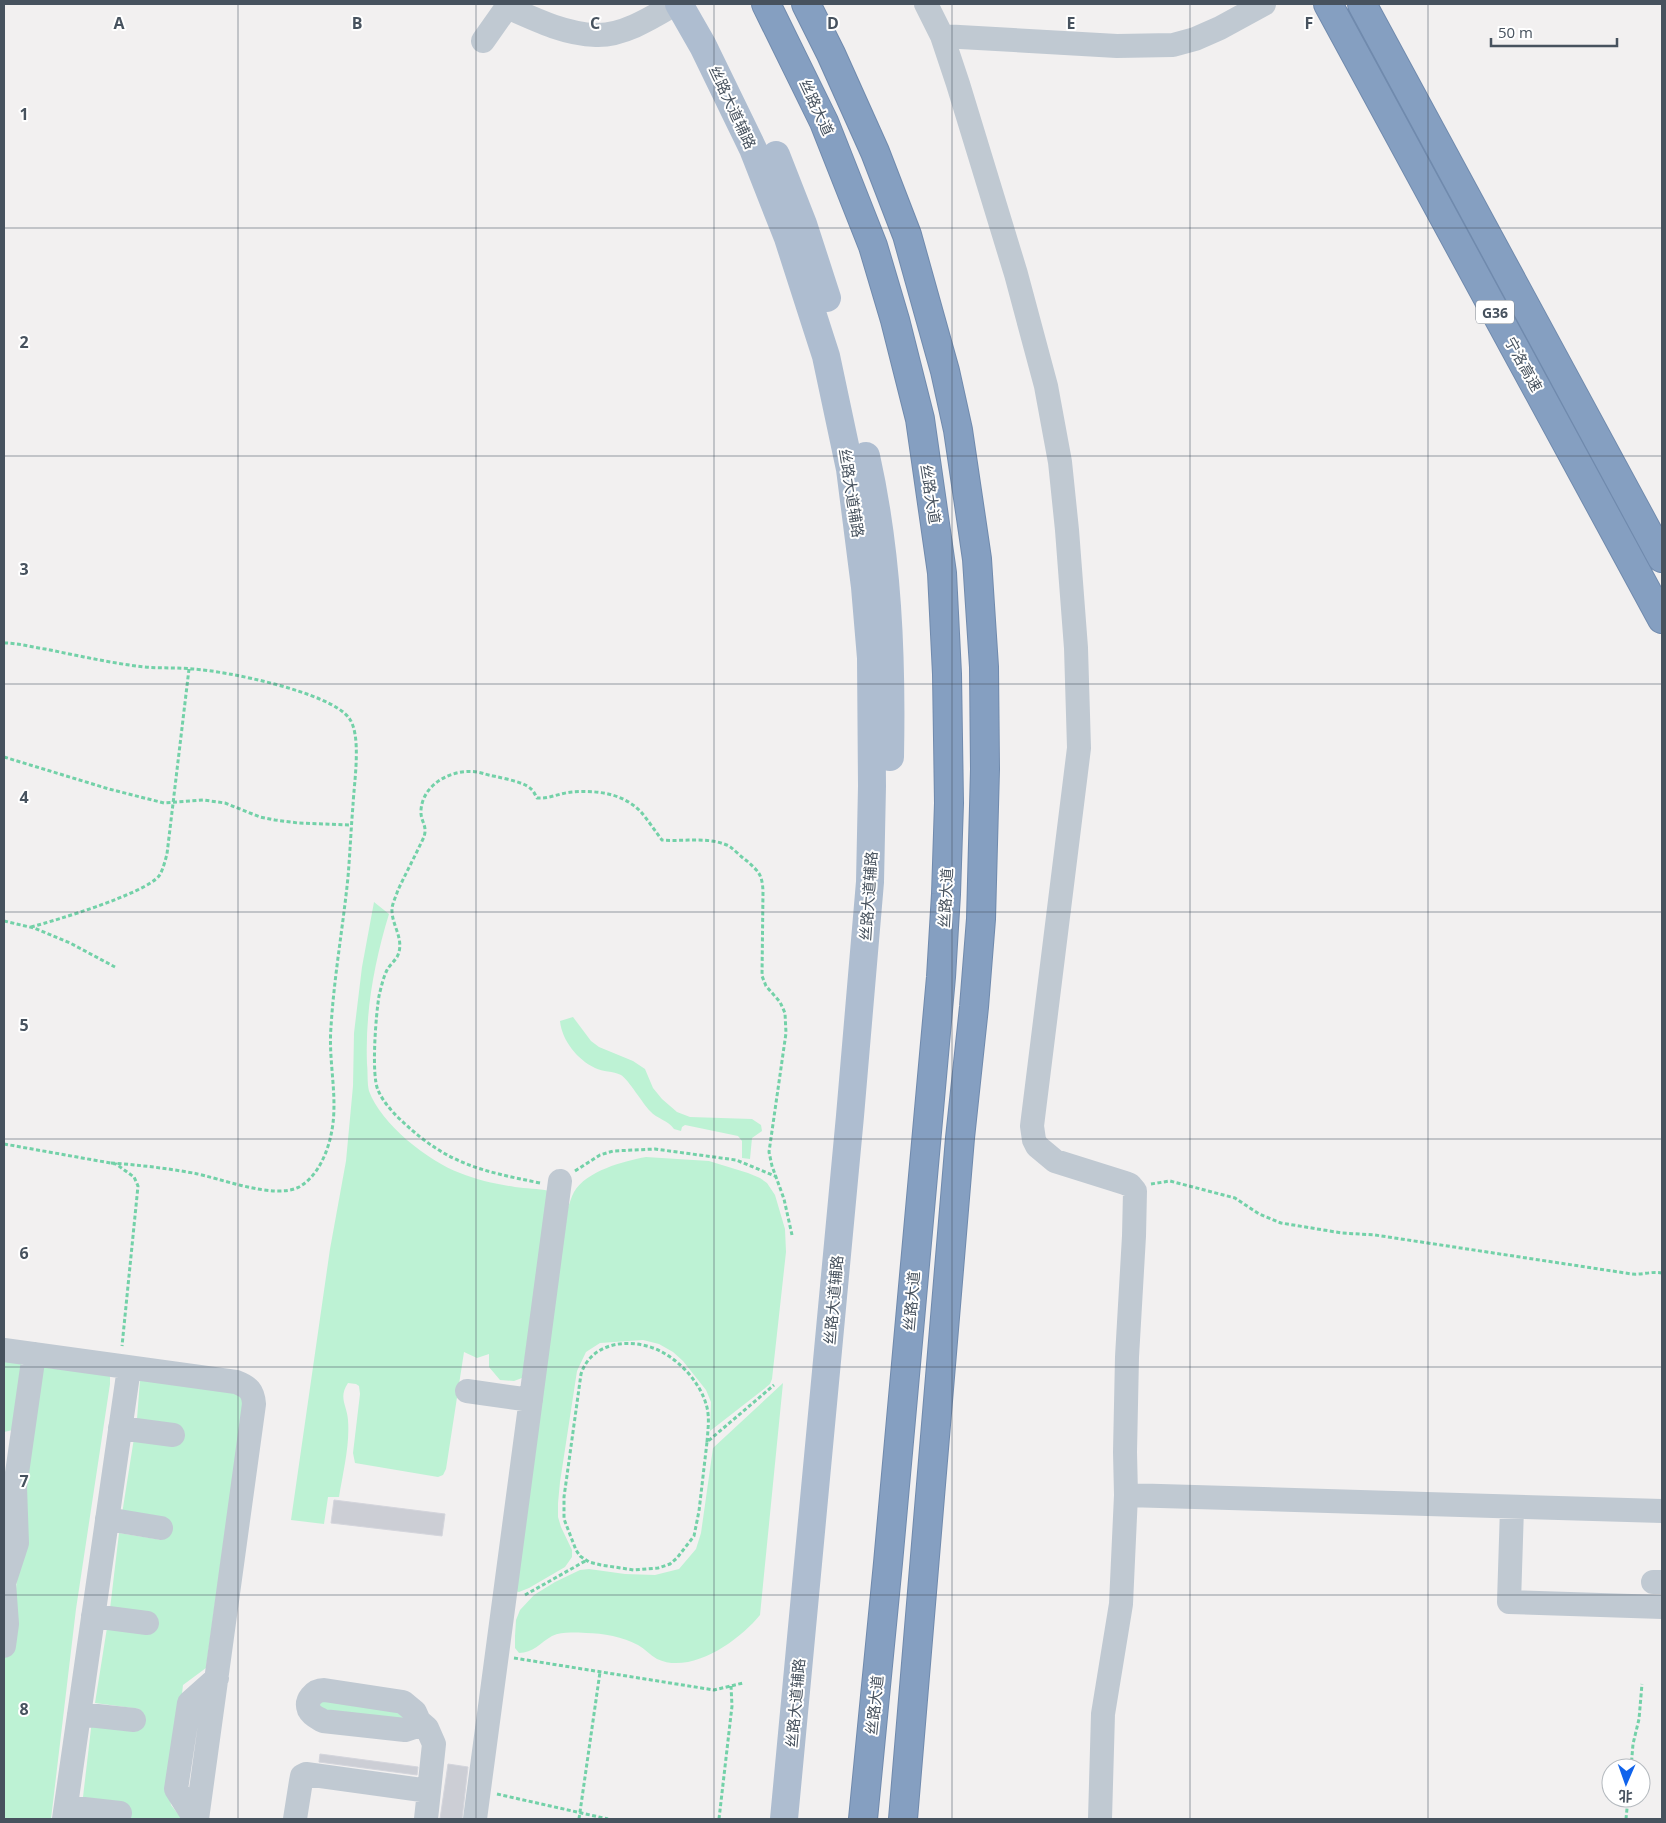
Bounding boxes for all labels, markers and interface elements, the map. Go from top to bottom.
text: A [113,12,125,34]
text: B [352,12,362,34]
text: C [590,12,600,34]
text: D [827,12,839,34]
text: E [1067,12,1076,34]
text: F [1305,12,1313,34]
scale bar [1491,15,1617,47]
text: 50 m [1498,22,1533,42]
street label: 丝路大道辅路 [705,62,761,152]
street label: 丝路大道 [795,76,839,138]
text: 1 [19,103,29,125]
road number: G36 [1476,300,1514,324]
text: 2 [19,331,29,353]
street label: 宁洛高速 [1501,333,1547,395]
street label: 丝路大道辅路 [835,447,869,539]
street label: 丝路大道 [916,463,946,525]
text: 3 [19,558,29,580]
text: 4 [19,786,29,808]
street label: 丝路大道辅路 [855,850,881,942]
street label: 丝路大道 [933,868,957,928]
text: 5 [19,1014,29,1036]
text: 6 [19,1242,29,1264]
street label: 丝路大道辅路 [819,1254,847,1346]
street label: 丝路大道 [898,1270,924,1332]
text: 7 [19,1470,29,1492]
street label: 丝路大道辅路 [781,1657,809,1749]
street label: 丝路大道 [861,1674,887,1736]
text: 8 [19,1698,29,1720]
north arrow [1601,1758,1651,1808]
text: 北 [1618,1787,1633,1806]

